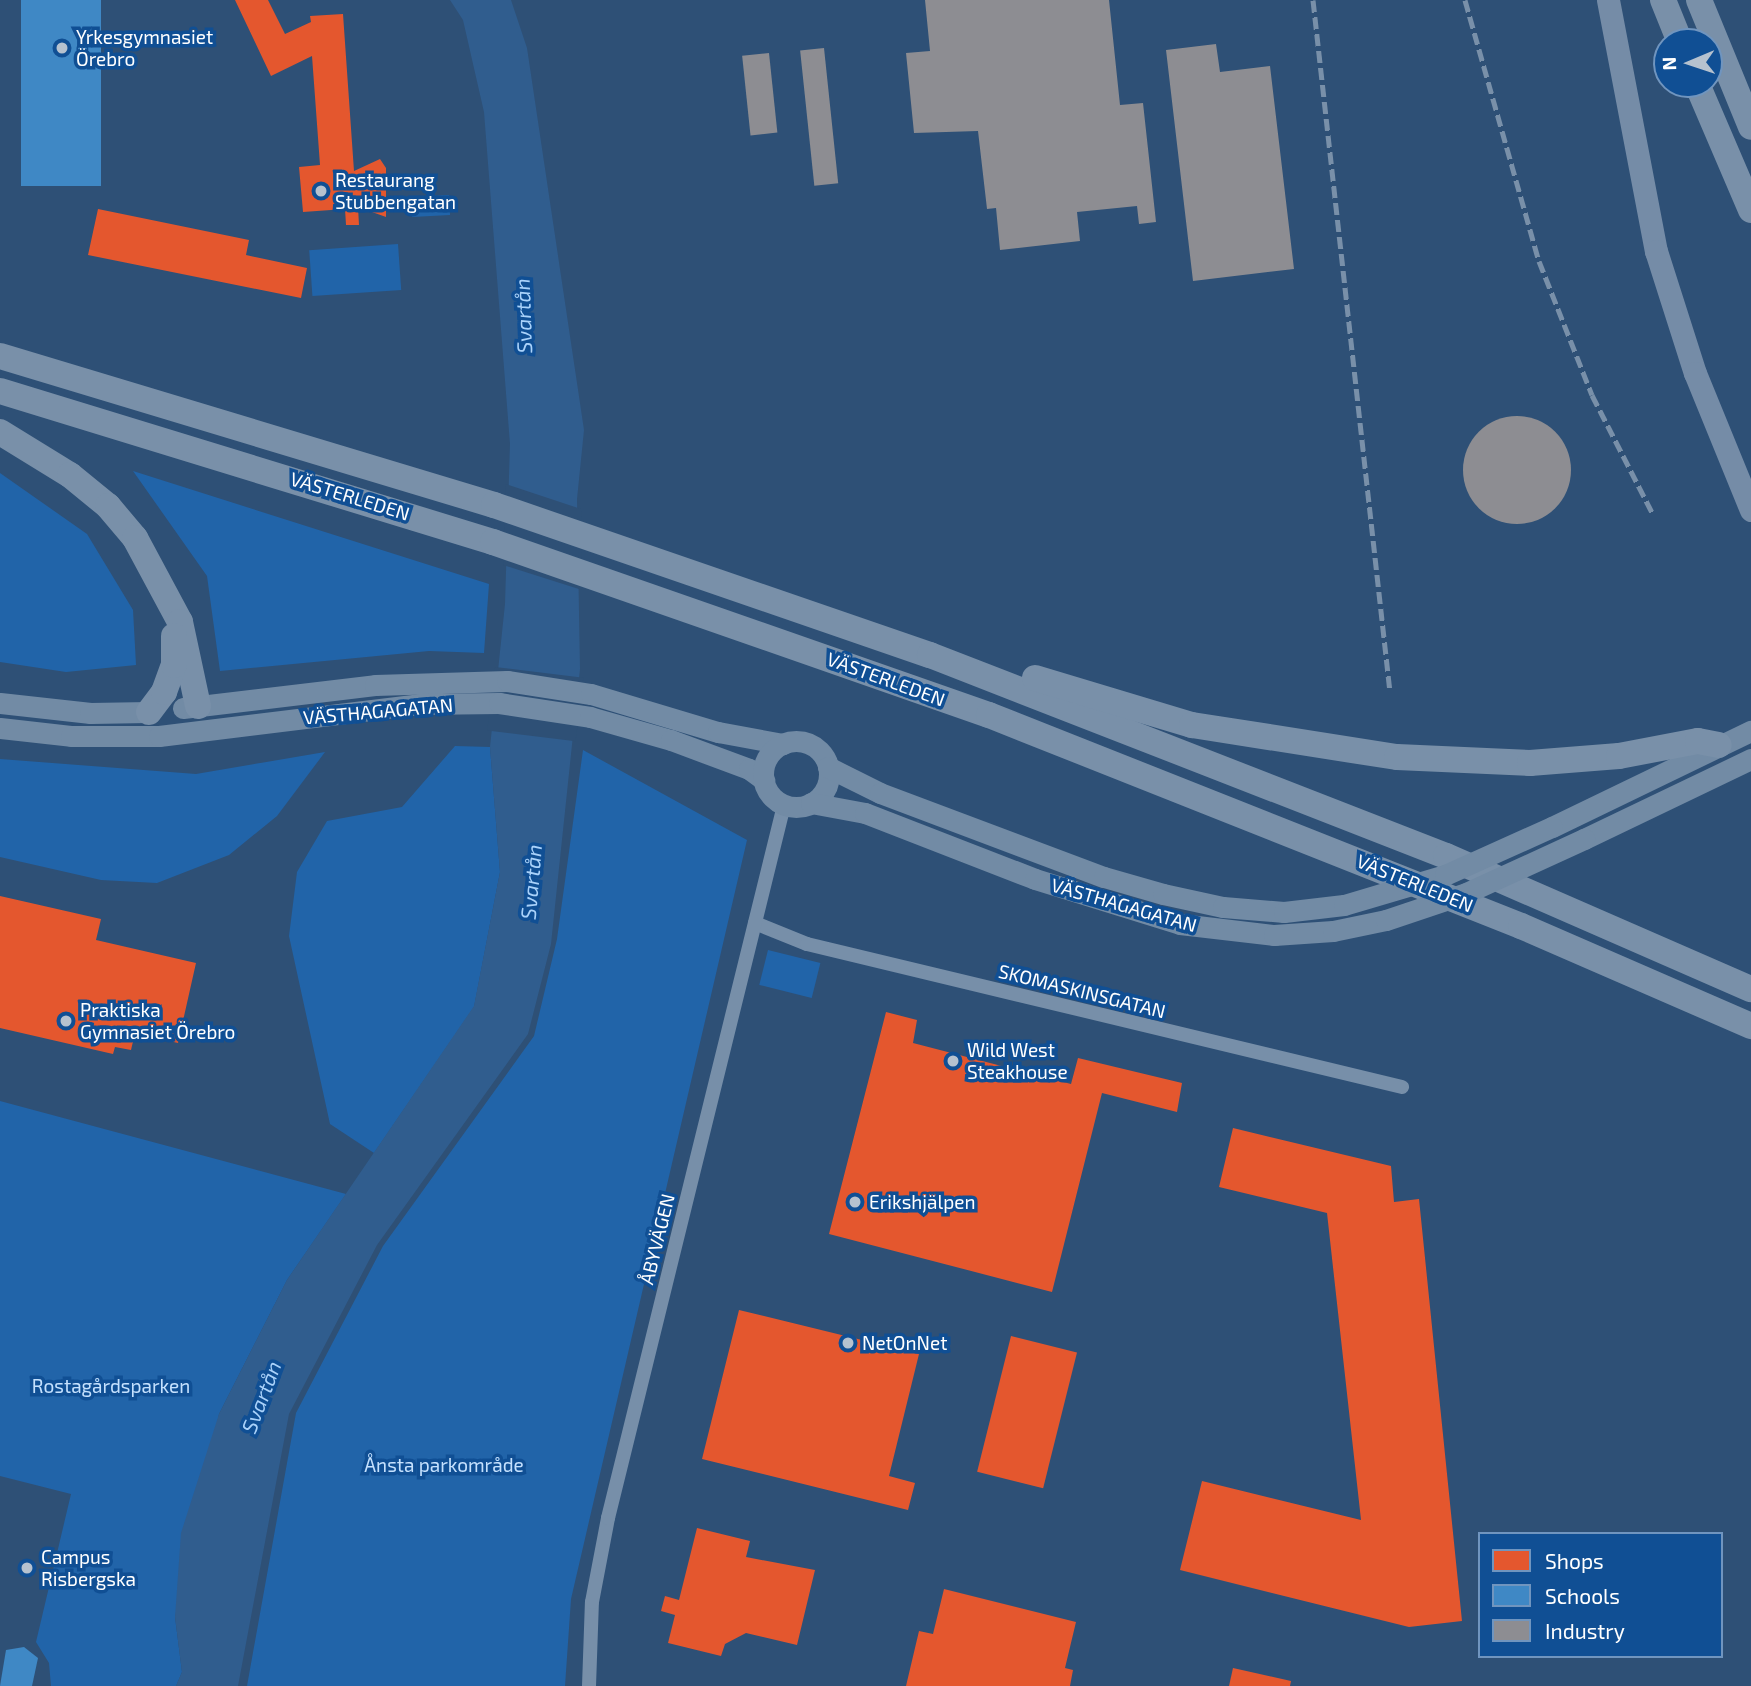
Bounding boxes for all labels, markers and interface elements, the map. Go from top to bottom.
place label: Yrkesgymnasiet Örebro [76,26,213,70]
north arrow [1653,28,1723,98]
marker: Yrkesgymnasiet Örebro [54,40,70,56]
text: N [1657,56,1680,71]
place label: Restaurang Stubbengatan [335,169,456,213]
marker: Restaurang Stubbengatan [313,183,329,199]
water label: Svartån [509,278,537,354]
street label: VÄSTERLEDEN [287,467,413,525]
street label: VÄSTERLEDEN [824,647,948,711]
street label: VÄSTHAGAGATAN [302,693,454,729]
water label: Svartån [515,843,547,921]
street label: VÄSTERLEDEN [1353,849,1477,917]
street label: VÄSTHAGAGATAN [1049,873,1199,937]
street label: SKOMASKINSGATAN [996,959,1168,1023]
place label: Praktiska Gymnasiet Örebro [80,999,235,1043]
marker: Praktiska Gymnasiet Örebro [58,1013,74,1029]
place label: Wild West Steakhouse [967,1039,1068,1083]
marker: Wild West Steakhouse [945,1053,961,1069]
street label: ÅBYVÄGEN [635,1191,679,1287]
place label: Erikshjälpen [869,1191,975,1213]
marker: Erikshjälpen [847,1194,863,1210]
place label: NetOnNet [862,1332,947,1354]
marker: NetOnNet [840,1335,856,1351]
water label: Svartån [236,1357,286,1437]
park label: Rostagårdsparken [32,1375,190,1397]
park label: Ånsta parkområde [364,1454,524,1476]
legend [1478,1532,1723,1658]
place label: Campus Risbergska [41,1546,136,1590]
text: Shops [1545,1548,1604,1573]
marker: Campus Risbergska [19,1560,35,1576]
text: Schools [1545,1583,1620,1608]
text: Industry [1545,1618,1625,1643]

